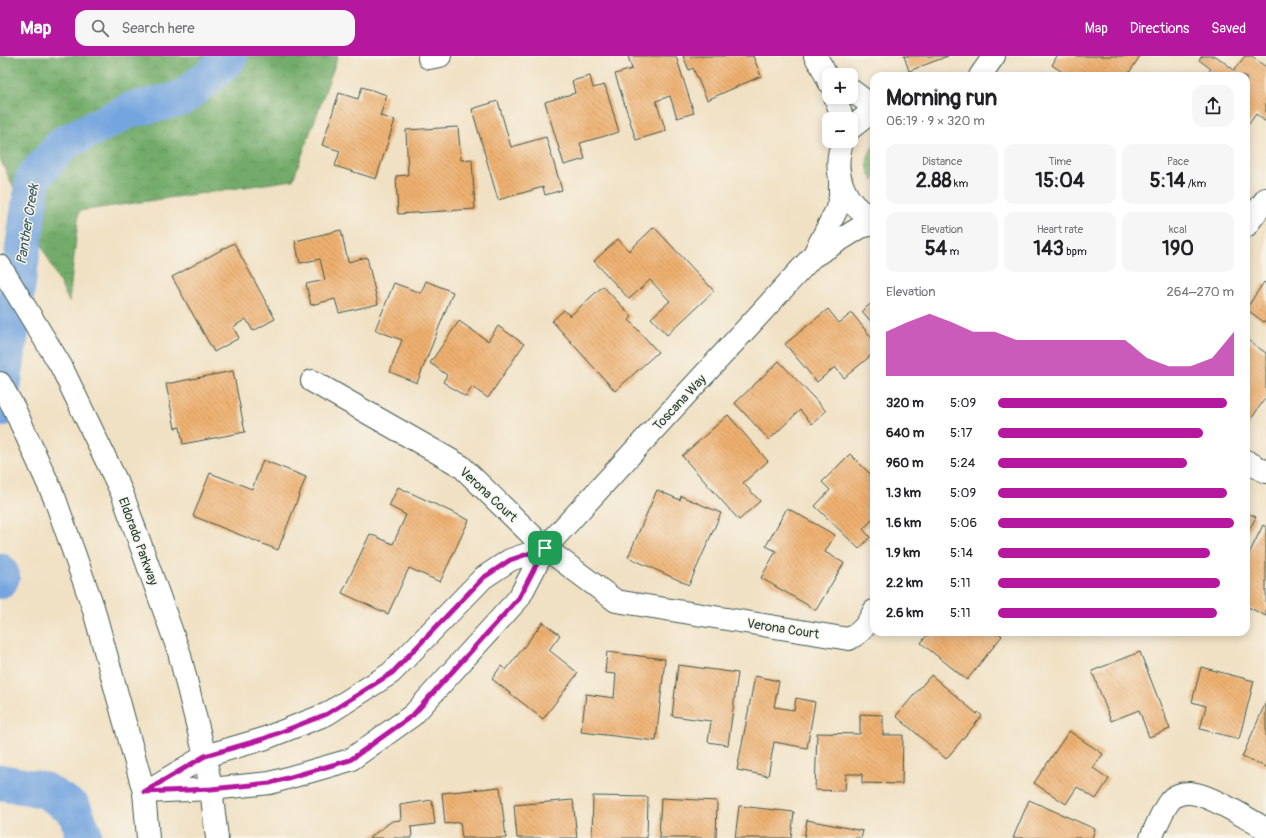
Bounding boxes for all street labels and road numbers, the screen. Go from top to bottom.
street label: Toscana Way [650,371,710,434]
street label: Verona Court [456,464,521,526]
street label: Eldorado Parkway [115,495,162,588]
street label: Verona Court [746,615,821,643]

